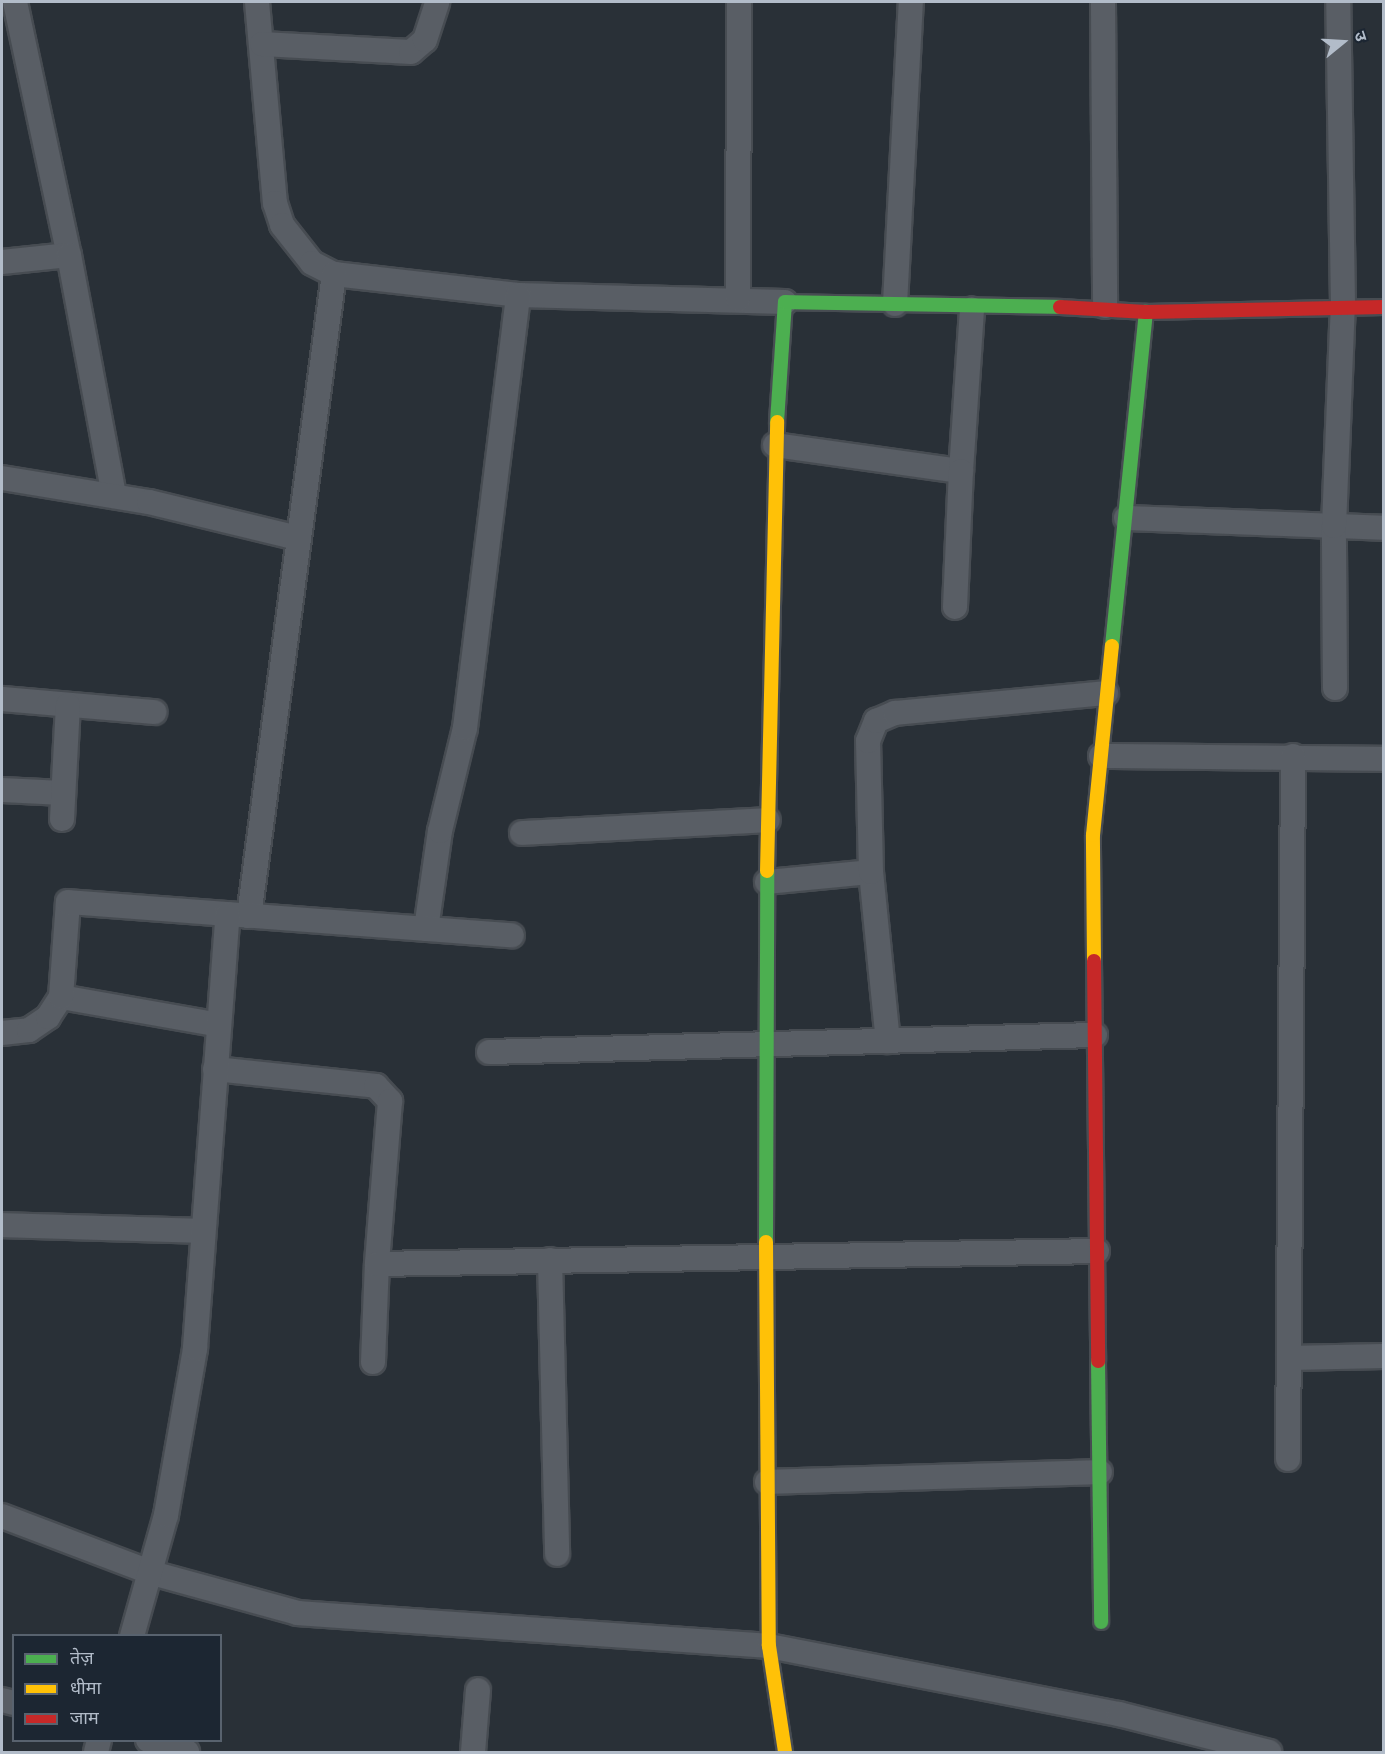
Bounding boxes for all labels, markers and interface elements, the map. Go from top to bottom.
north arrow [1313,12,1373,72]
text: उ [1350,29,1371,44]
legend [12,1634,222,1742]
text: तेज़ [70,1647,94,1668]
text: धीमा [70,1677,101,1698]
text: जाम [70,1707,99,1728]

